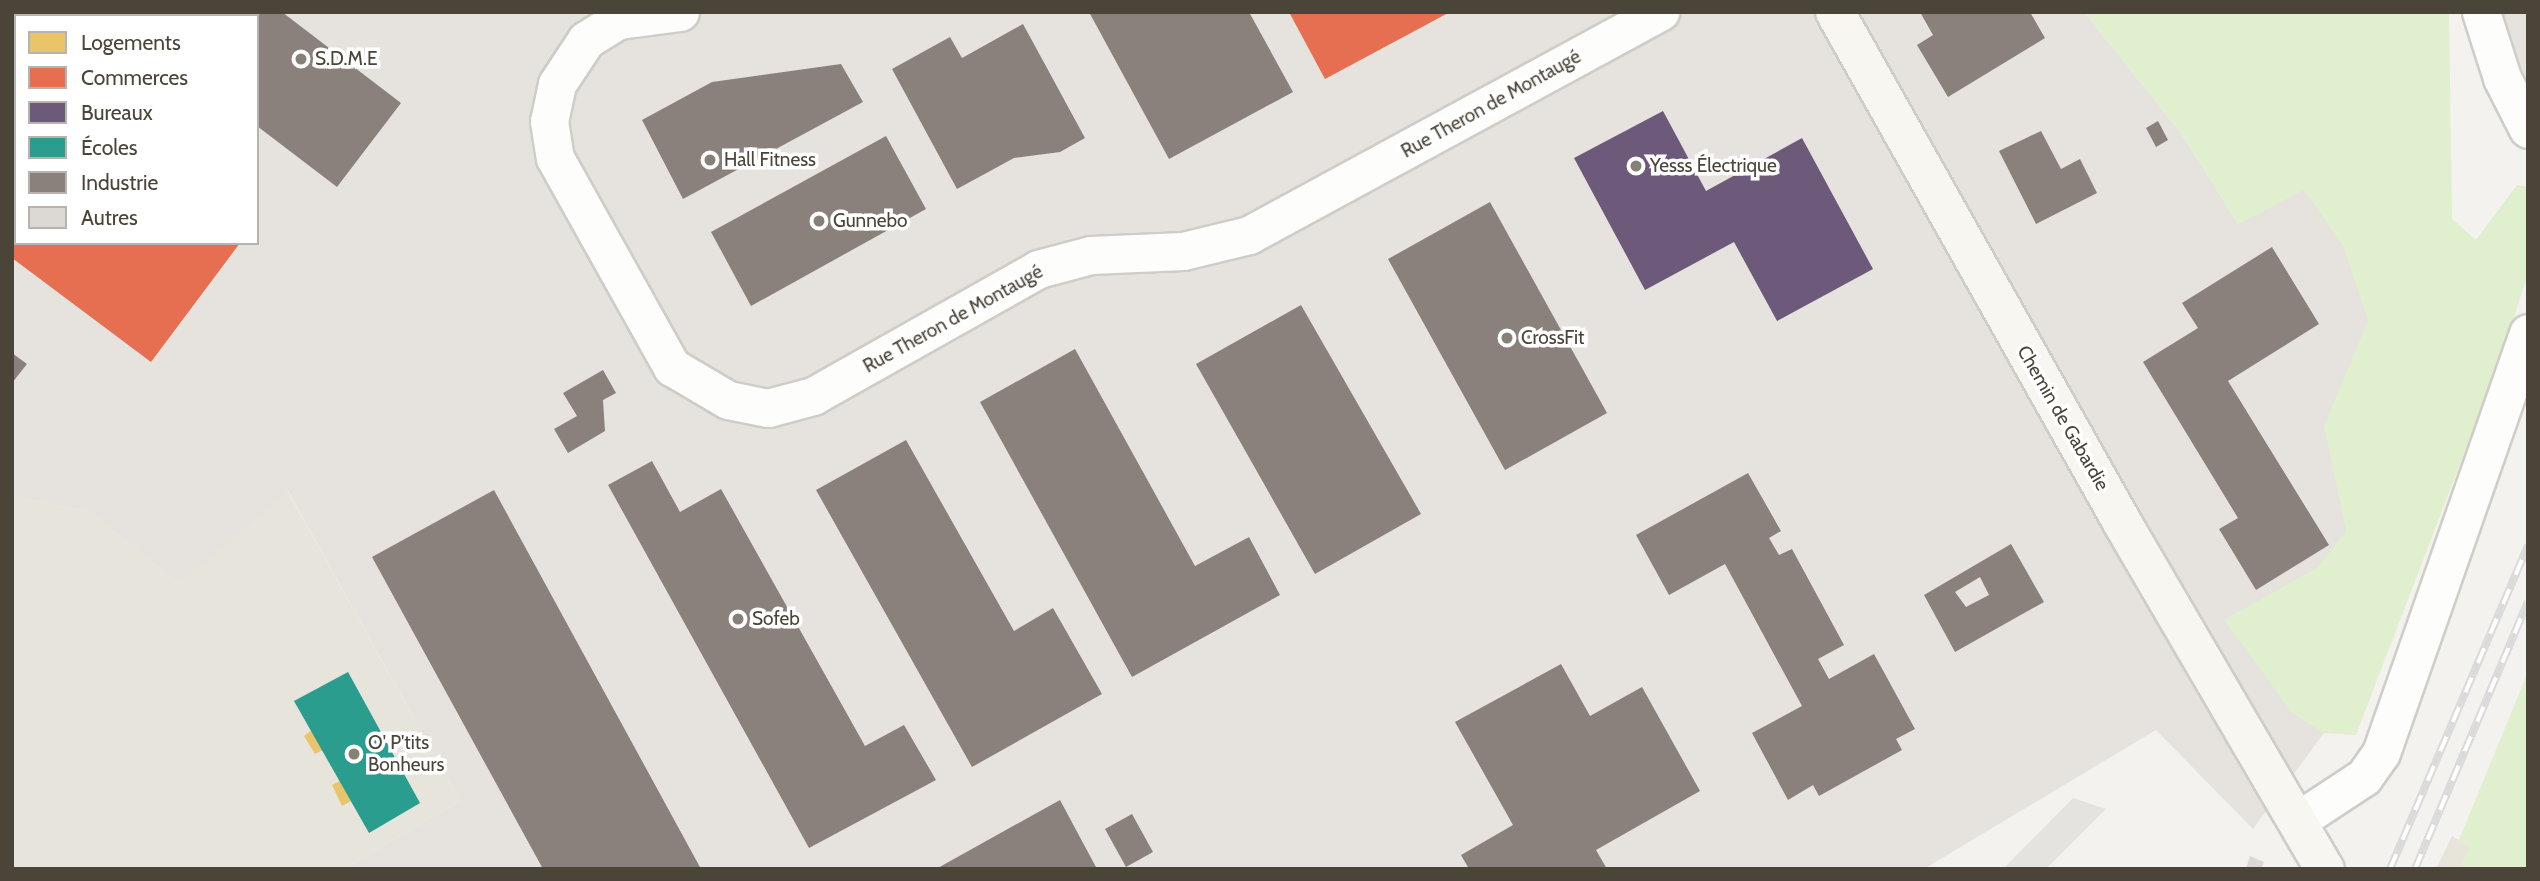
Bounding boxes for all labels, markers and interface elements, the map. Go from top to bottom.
legend [14,14,259,245]
text: Logements [81,30,181,55]
street label: Rue Theron de Montaugé [1397,45,1585,163]
place label: S.D.M.E [315,48,377,70]
marker: S.D.M.E [293,51,309,67]
text: Commerces [81,65,188,90]
text: Bureaux [81,100,153,125]
text: Écoles [81,135,138,160]
place label: Hall Fitness [724,149,816,171]
marker: Hall Fitness [702,152,718,168]
place label: Yesss Électrique [1650,155,1777,177]
marker: Yesss Électrique [1628,158,1644,174]
text: Industrie [81,170,158,195]
text: Autres [81,205,138,230]
place label: Gunnebo [833,210,908,232]
marker: Gunnebo [811,213,827,229]
street label: Rue Theron de Montaugé [859,260,1047,378]
place label: CrossFit [1521,327,1584,349]
marker: CrossFit [1499,330,1515,346]
street label: Chemin de Gabardie [2012,342,2114,494]
place label: Sofeb [752,608,800,630]
marker: Sofeb [730,611,746,627]
place label: O' P'tits Bonheurs [368,732,444,776]
marker: O' P'tits Bonheurs [346,746,362,762]

